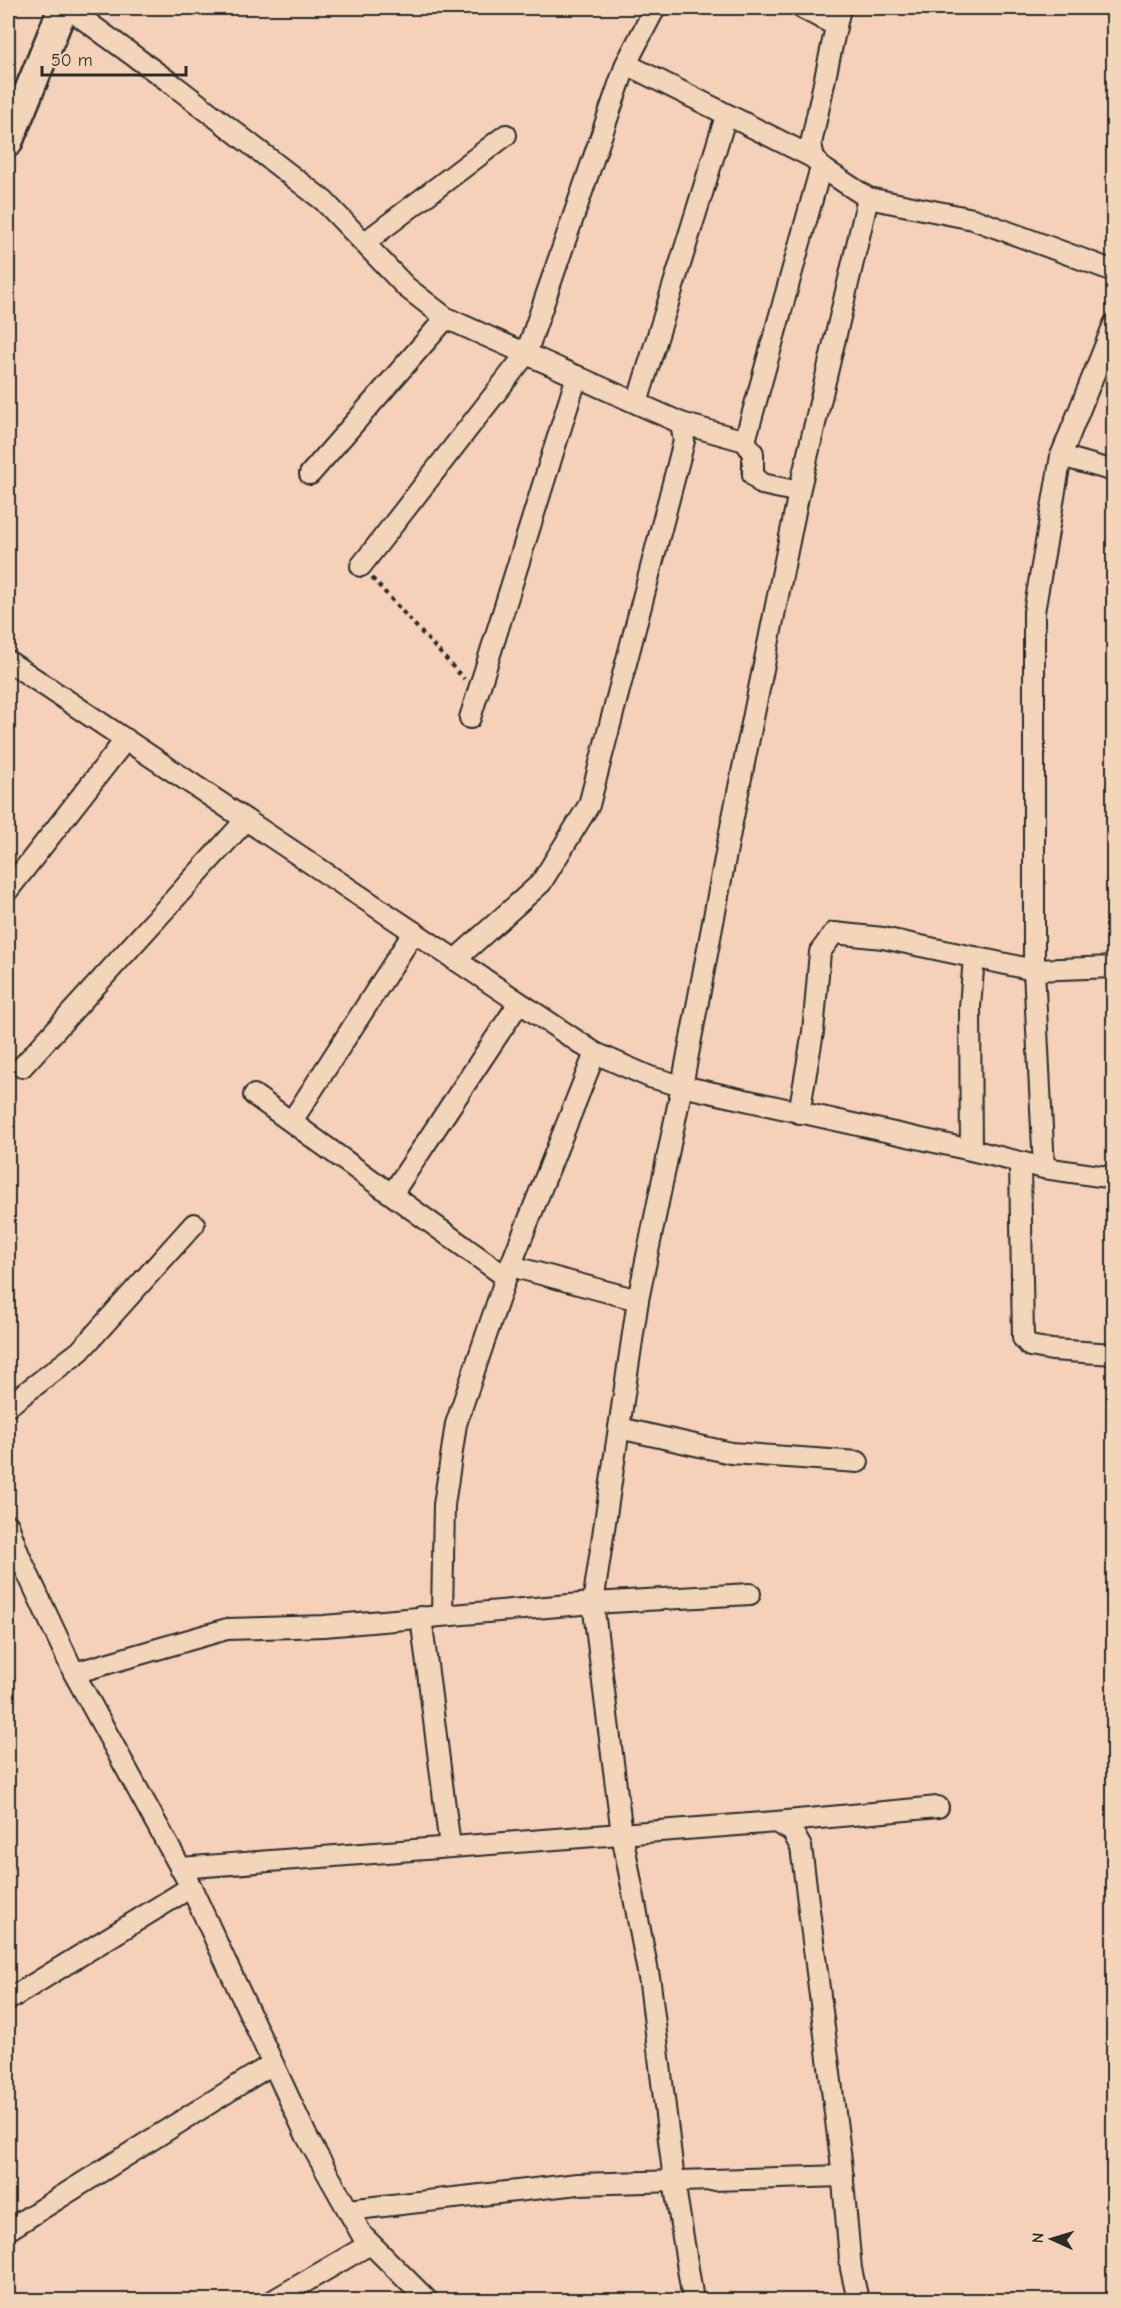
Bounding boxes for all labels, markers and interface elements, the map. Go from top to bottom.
scale bar [42,39,186,77]
text: 50 m [51,50,93,71]
north arrow [1022,2209,1082,2269]
text: N [1029,2232,1047,2244]

